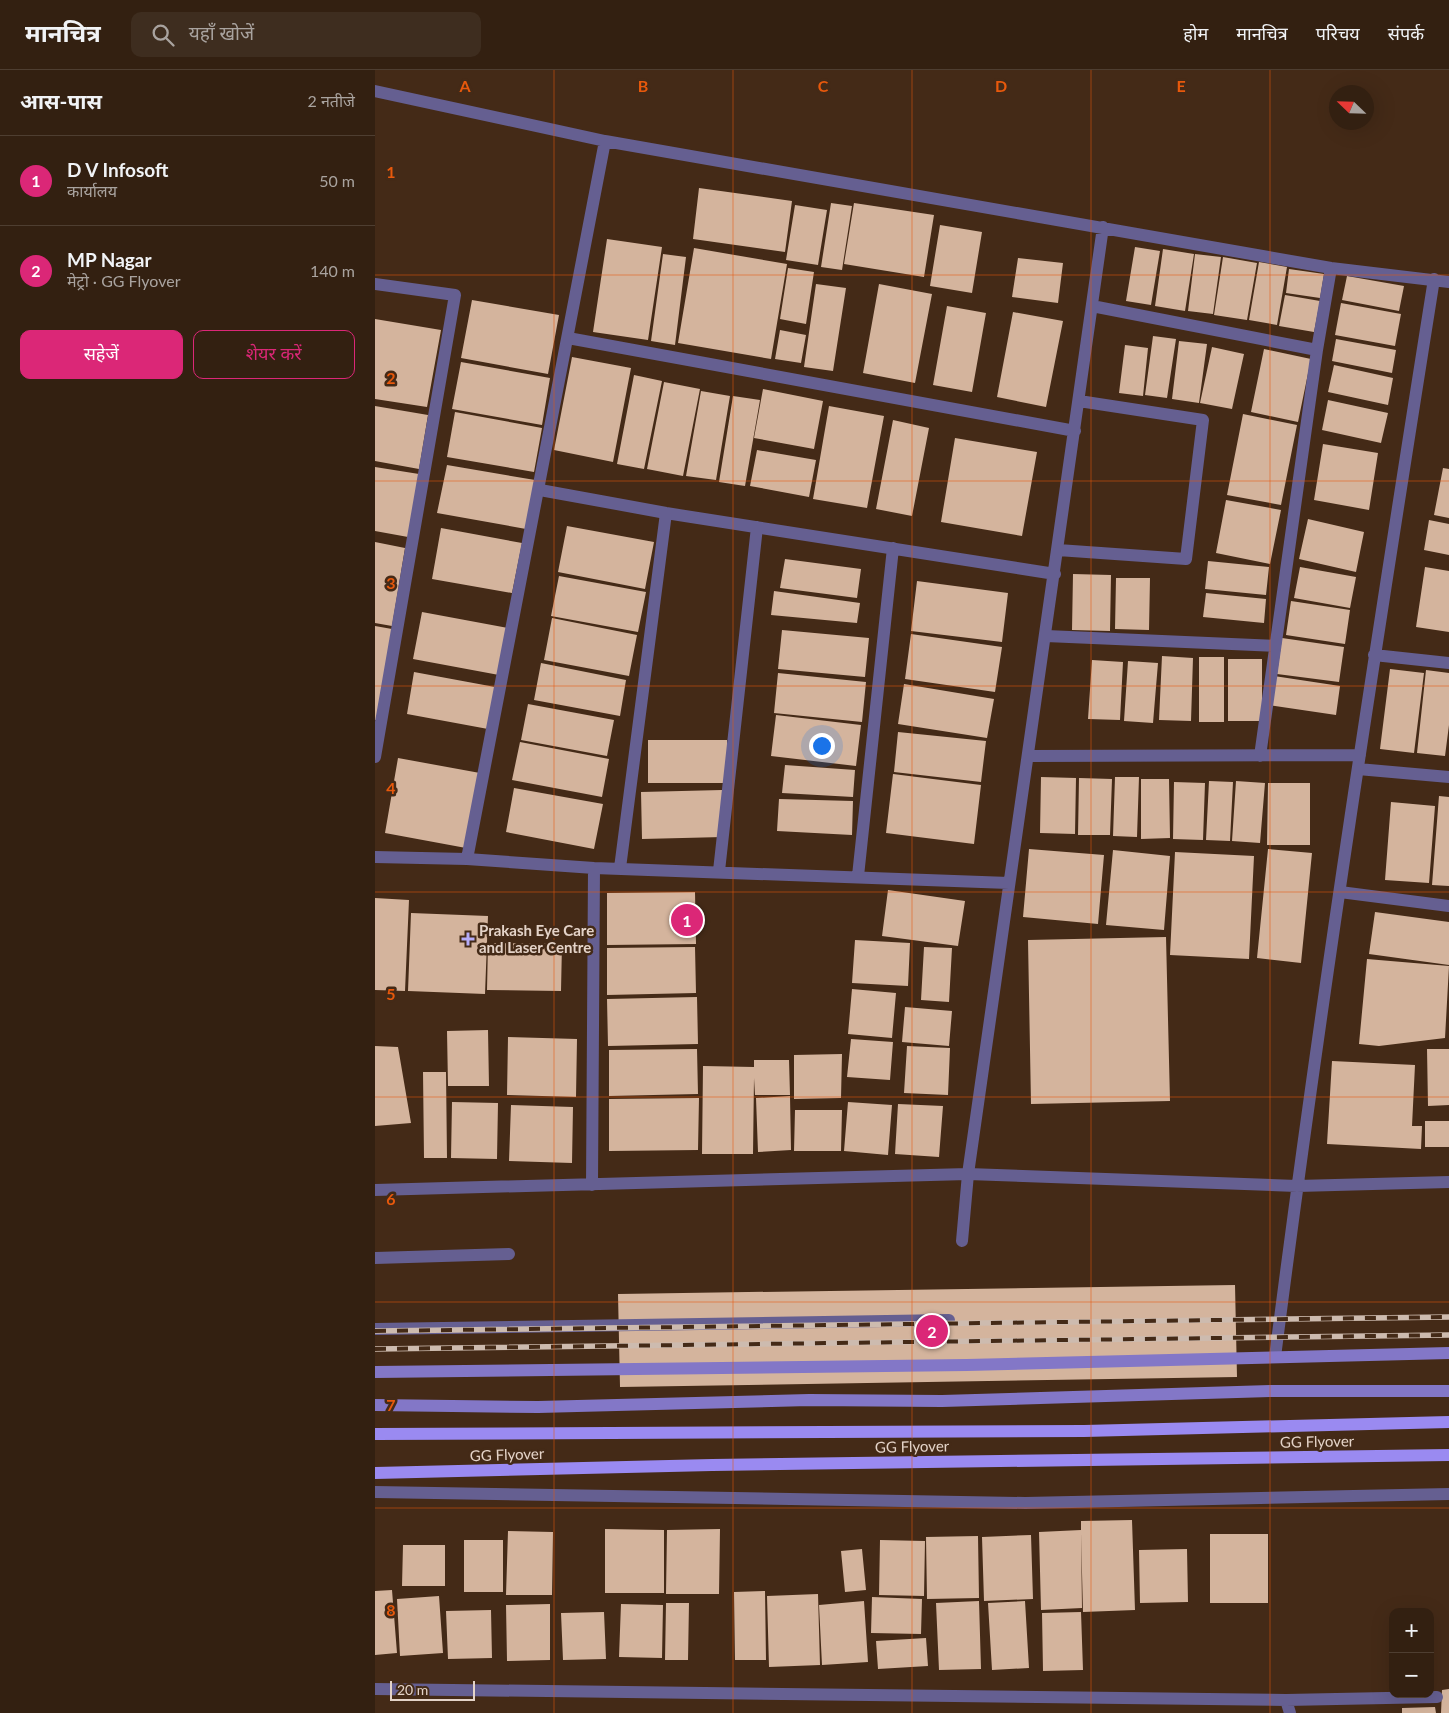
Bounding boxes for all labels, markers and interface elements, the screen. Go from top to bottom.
search box [131,12,481,57]
text: मानचित्र [25,18,101,47]
icon: search [149,21,177,49]
text: यहाँ खोजें [189,21,254,44]
text: होम [1183,22,1208,44]
text: मानचित्र [1236,22,1288,44]
text: परिचय [1316,22,1360,44]
text: संपर्क [1388,22,1424,44]
text: A [458,76,471,95]
text: B [638,76,648,95]
text: C [818,76,829,95]
text: D [995,76,1007,95]
text: E [1176,76,1186,95]
north arrow [1329,85,1374,130]
text: आस-पास [20,88,102,113]
text: 2 नतीजे [308,91,355,110]
text: D V Infosoft [67,158,168,181]
text: 1 [386,162,396,181]
text: 1 [31,171,41,190]
text: 50 m [319,171,355,190]
text: कार्यालय [67,181,117,200]
text: MP Nagar [67,248,152,271]
text: 2 [31,261,41,280]
text: 140 m [310,261,355,280]
text: मेट्रो · GG Flyover [67,271,180,290]
button: सहेजें [20,330,183,379]
button: शेयर करें [193,330,355,379]
text: 2 [386,368,396,387]
text: 3 [386,573,396,592]
your location [809,733,835,759]
text: 4 [386,778,396,797]
pin: 1 [671,901,703,939]
place label: Prakash Eye Care and Laser Centre [479,921,594,956]
marker: Prakash Eye Care and Laser Centre [461,932,475,946]
text: 5 [386,984,396,1003]
text: 6 [386,1189,396,1208]
pin: 2 [916,1312,948,1350]
text: 7 [386,1395,396,1414]
street label: GG Flyover [1280,1431,1355,1451]
street label: GG Flyover [875,1436,950,1456]
street label: GG Flyover [470,1444,545,1464]
text: 8 [386,1600,396,1619]
map controls [1389,1608,1434,1698]
button: + [1389,1608,1434,1653]
button: − [1389,1653,1434,1698]
scale bar [390,1678,475,1701]
text: 20 m [397,1681,428,1698]

